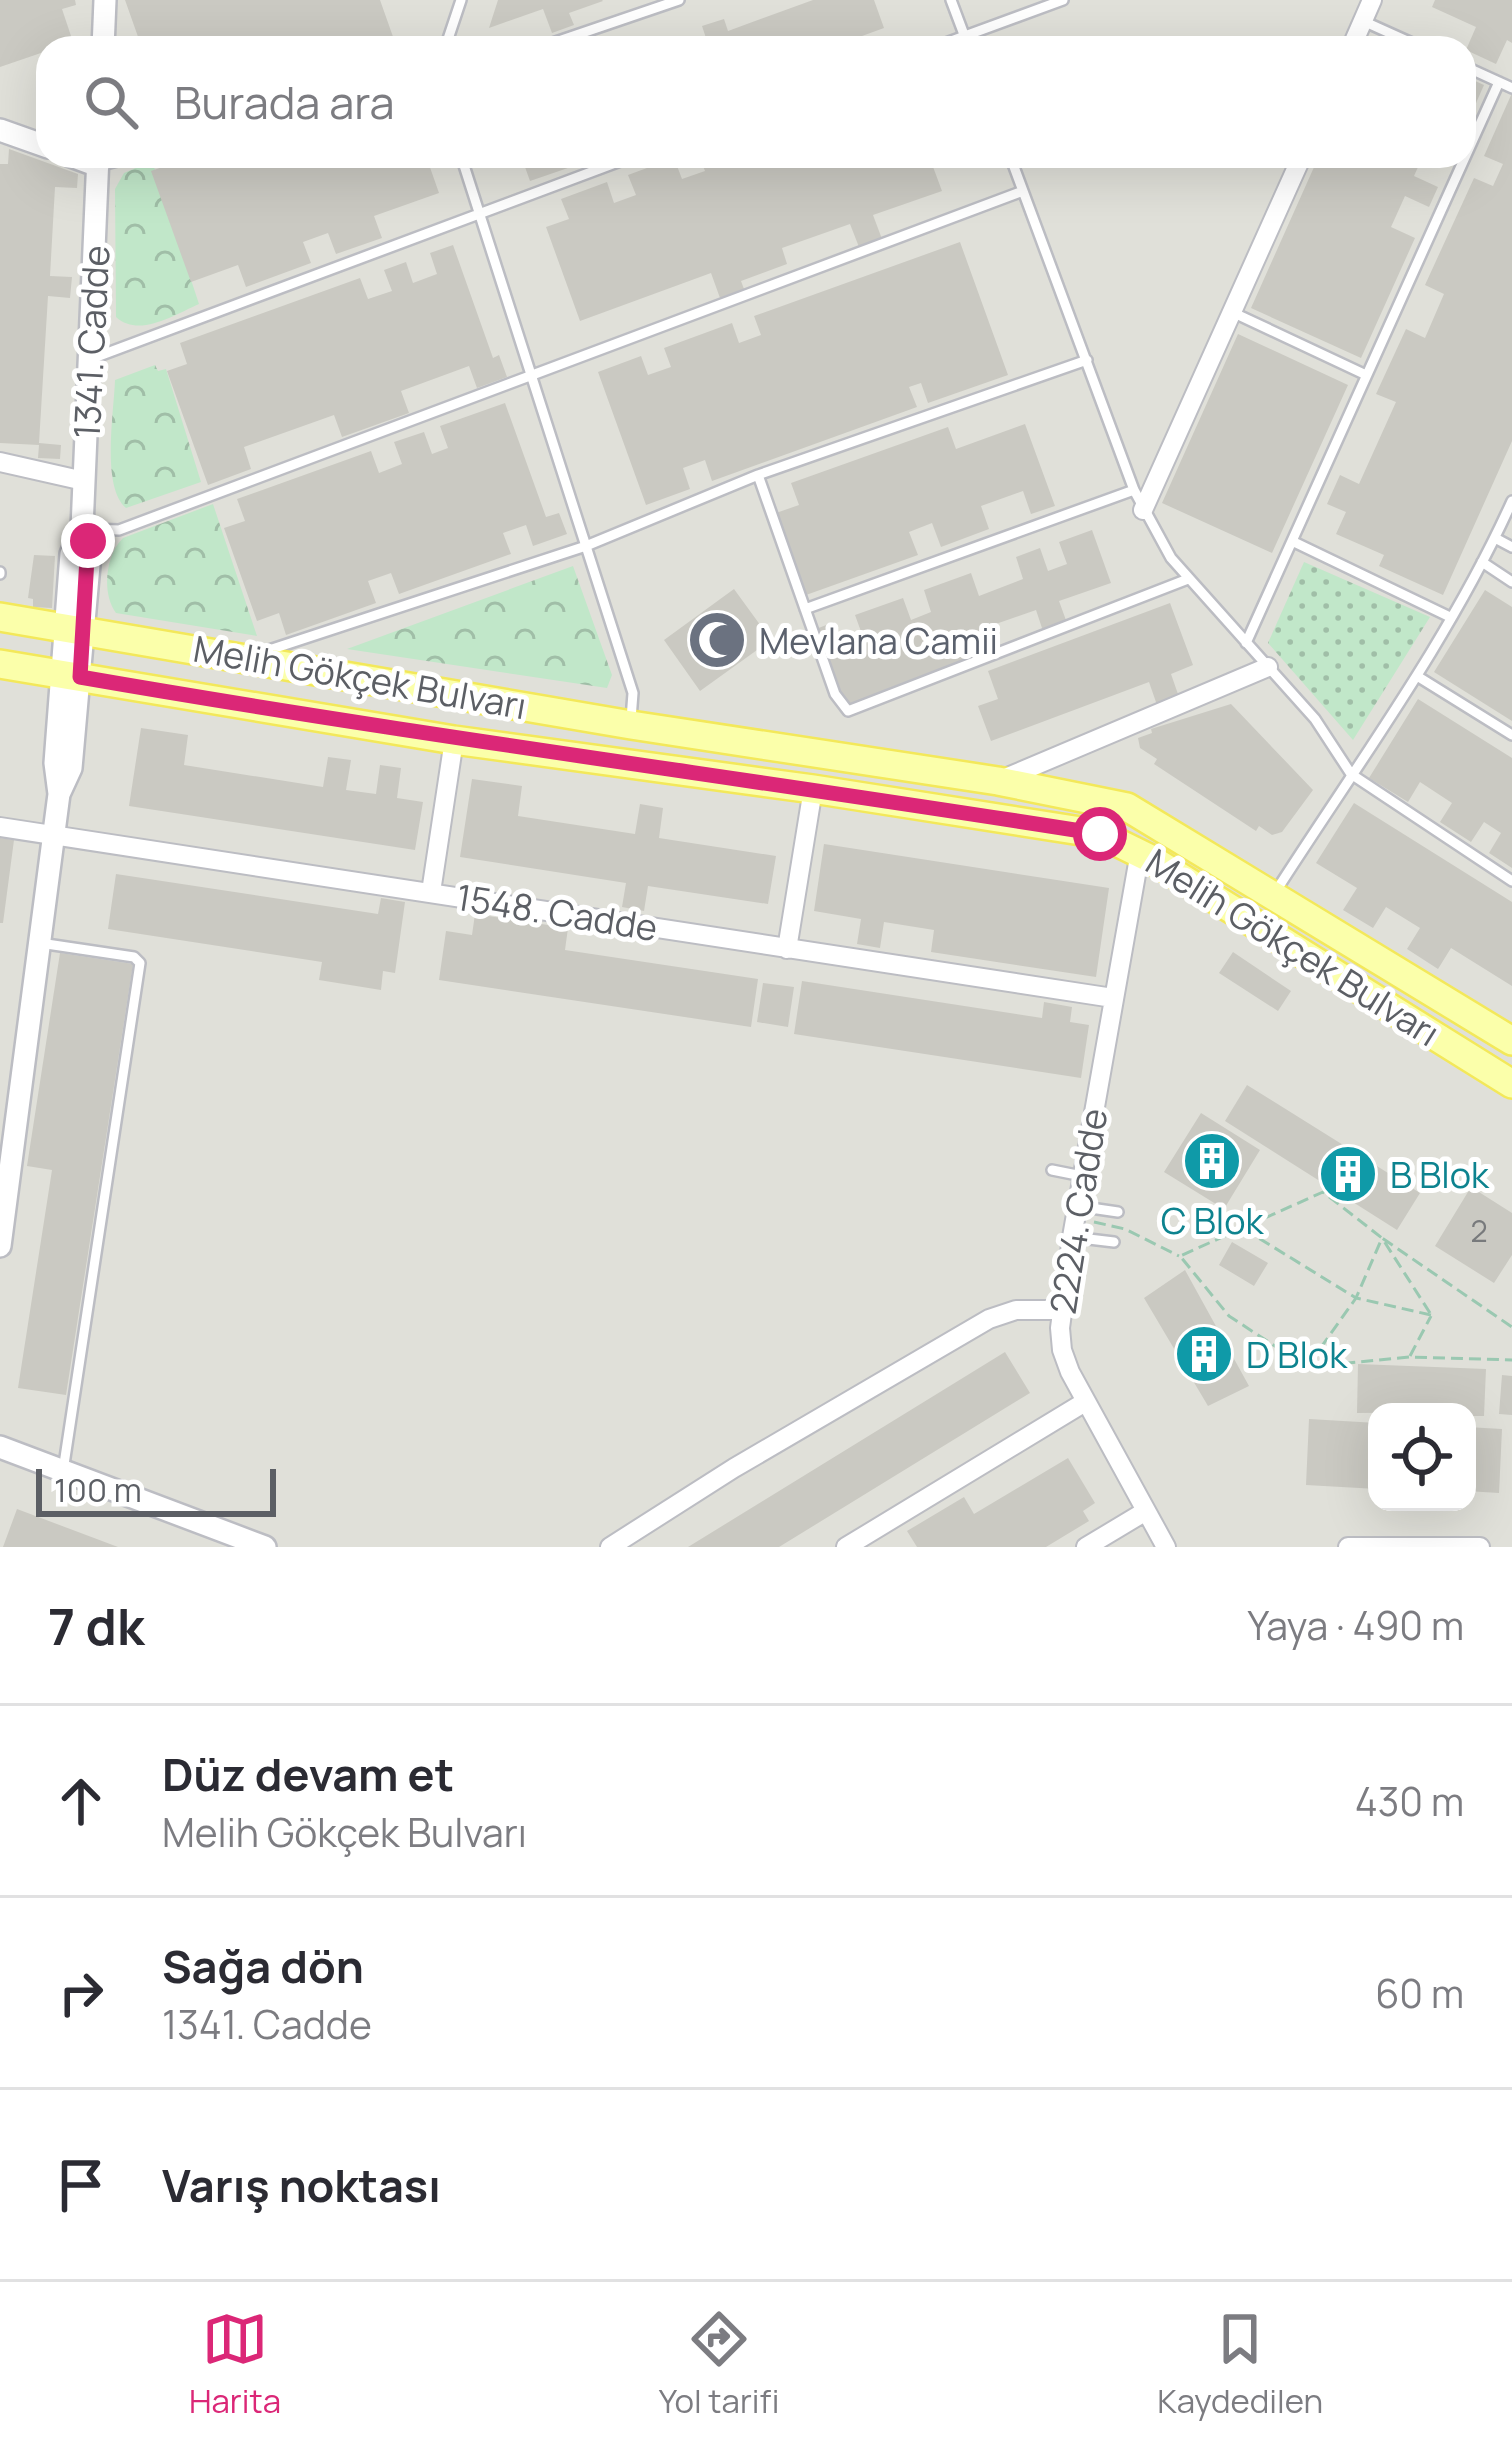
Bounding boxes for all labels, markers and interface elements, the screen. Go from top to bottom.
search box [36,36,1476,168]
icon: search [78,69,144,135]
text: Burada ara [174,71,395,133]
street label: 1341. Cadde [61,244,121,440]
route end [61,514,115,568]
mosque icon: Mevlana Camii [686,609,748,671]
place label: Mevlana Camii [759,616,998,665]
street label: Melih Gökçek Bulvarı [190,624,530,730]
route start [1073,807,1127,861]
street label: Melih Gökçek Bulvarı [1137,837,1449,1057]
street label: 1548. Cadde [453,872,661,952]
street label: 2224. Cadde [1038,1105,1118,1317]
building icon: C Blok [1181,1130,1243,1192]
building icon: B Blok [1317,1143,1379,1205]
place label: B Blok [1390,1150,1490,1199]
place label: C Blok [1161,1196,1264,1245]
house number: 2 [1470,1210,1488,1251]
building icon: D Blok [1173,1323,1235,1385]
place label: D Blok [1246,1330,1348,1379]
map controls [1368,1403,1476,1511]
button: locate [1368,1403,1476,1511]
scale bar [36,1463,276,1516]
text: 100 m [54,1467,142,1512]
text: 7 dk [48,1591,144,1660]
text: Yaya · 490 m [1248,1598,1464,1652]
text: Düz devam et [162,1743,454,1805]
icon: ahead [48,1768,114,1834]
text: 430 m [1355,1774,1464,1828]
text: Melih Gökçek Bulvarı [162,1805,527,1859]
text: Sağa dön [162,1935,364,1997]
icon: right [48,1960,114,2026]
text: 60 m [1375,1966,1464,2020]
text: 1341. Cadde [162,1997,372,2051]
icon: arrive [48,2152,114,2218]
text: Varış noktası [162,2154,441,2216]
tab: Harita [189,2306,281,2423]
tab: Yol tarifi [659,2306,779,2423]
tab: Kaydedilen [1157,2306,1323,2423]

